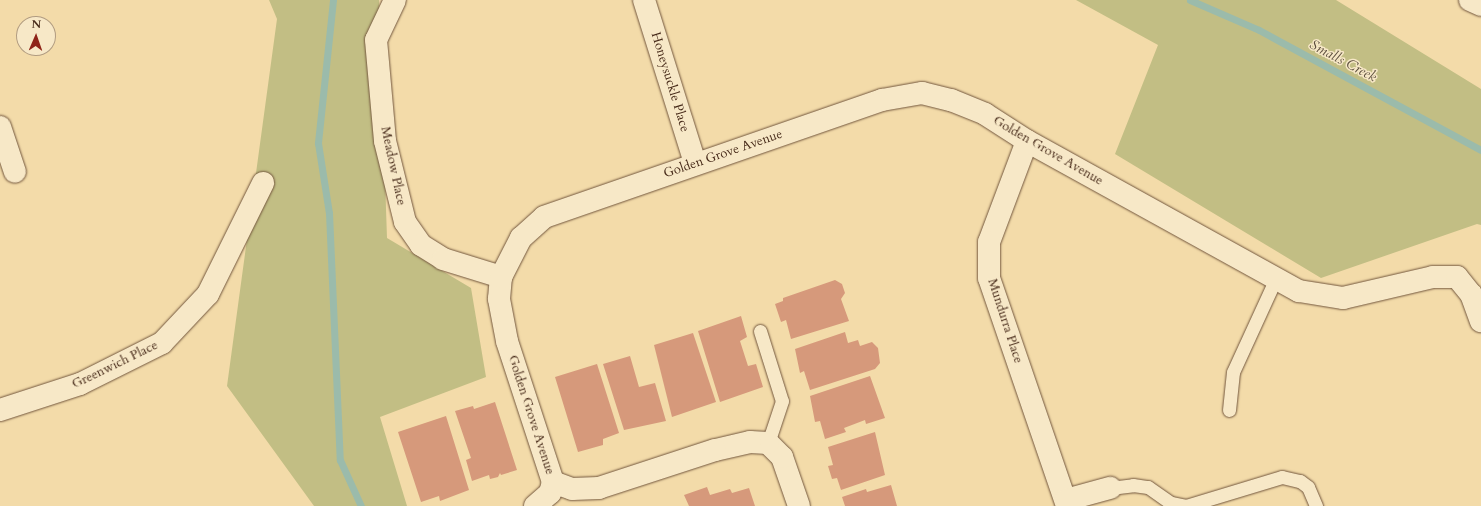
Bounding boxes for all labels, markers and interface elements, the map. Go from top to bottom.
north arrow [16,16,56,56]
text: N [31,17,41,32]
street label: Honeysuckle Place [647,30,693,134]
water label: Smalls Creek [1307,36,1379,86]
street label: Golden Grove Avenue [990,113,1106,189]
street label: Meadow Place [377,125,409,207]
street label: Golden Grove Avenue [662,126,784,182]
street label: Mundurra Place [984,277,1026,365]
street label: Greenwich Place [70,338,160,392]
street label: Golden Grove Avenue [504,353,558,477]

